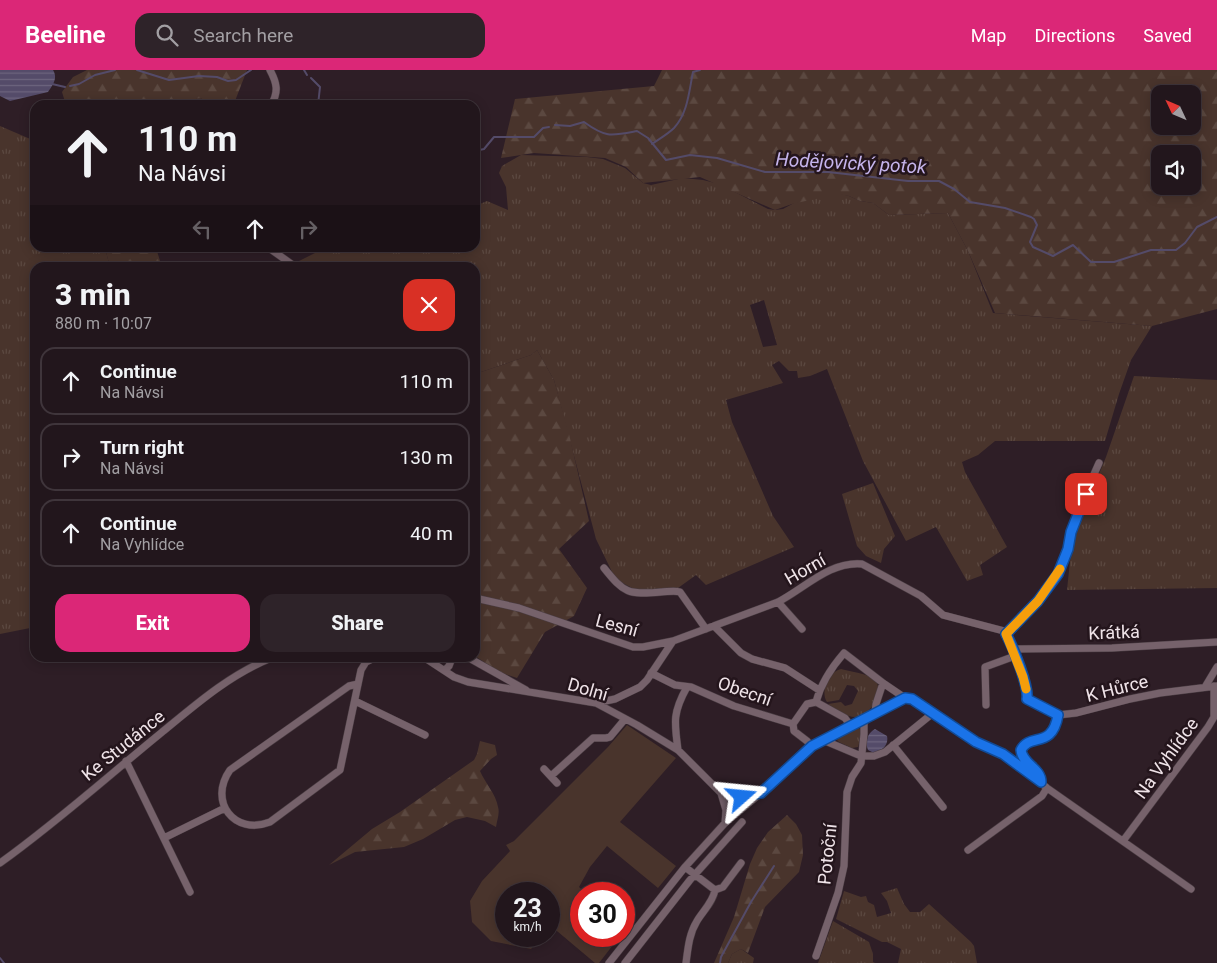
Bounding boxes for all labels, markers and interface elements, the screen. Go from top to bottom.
search box [135,13,485,58]
text: Beeline [25,21,105,49]
icon: search [153,21,181,49]
text: Search here [193,24,293,47]
text: Map [971,25,1006,46]
text: Directions [1034,25,1115,46]
text: Saved [1143,25,1192,46]
north arrow [1151,85,1201,135]
map controls [1151,85,1201,195]
text: 110 m [138,119,237,160]
icon: ahead [55,120,120,185]
button: sound [1151,145,1201,195]
water label: Hodějovický potok [775,148,928,178]
text: Na Návsi [138,161,226,186]
icon: left [188,215,216,243]
icon: ahead [241,215,269,243]
icon: right [294,215,322,243]
text: 3 min [55,277,131,312]
button: close [403,279,455,331]
text: 880 m · 10:07 [55,314,152,333]
text: Continue [100,360,177,383]
icon: ahead [57,367,85,395]
text: 110 m [400,370,453,393]
text: Na Návsi [100,383,164,402]
text: Turn right [100,436,184,459]
icon: right [57,443,85,471]
text: 130 m [400,446,453,469]
text: Na Návsi [100,459,164,478]
pin [1065,473,1107,515]
icon: arrive [1072,480,1100,508]
text: Continue [100,512,177,535]
icon: ahead [57,519,85,547]
text: 40 m [410,522,453,545]
text: Na Vyhlídce [100,535,184,554]
street label: Horní [781,549,830,589]
button: Exit [55,594,250,652]
button: Share [260,594,455,652]
street label: Lesní [594,609,641,641]
street label: Krátká [1088,621,1140,643]
street label: K Hůrce [1084,670,1150,706]
street label: Obecní [715,672,775,710]
street label: Dolní [565,673,611,705]
street label: Ke Studánce [77,705,169,785]
street label: Na Vyhlídce [1130,713,1202,803]
position arrow [715,770,767,822]
street label: Potoční [813,822,841,886]
speed limit sign: 30 [570,882,635,947]
text: 23 [513,894,542,923]
text: km/h [513,920,542,934]

